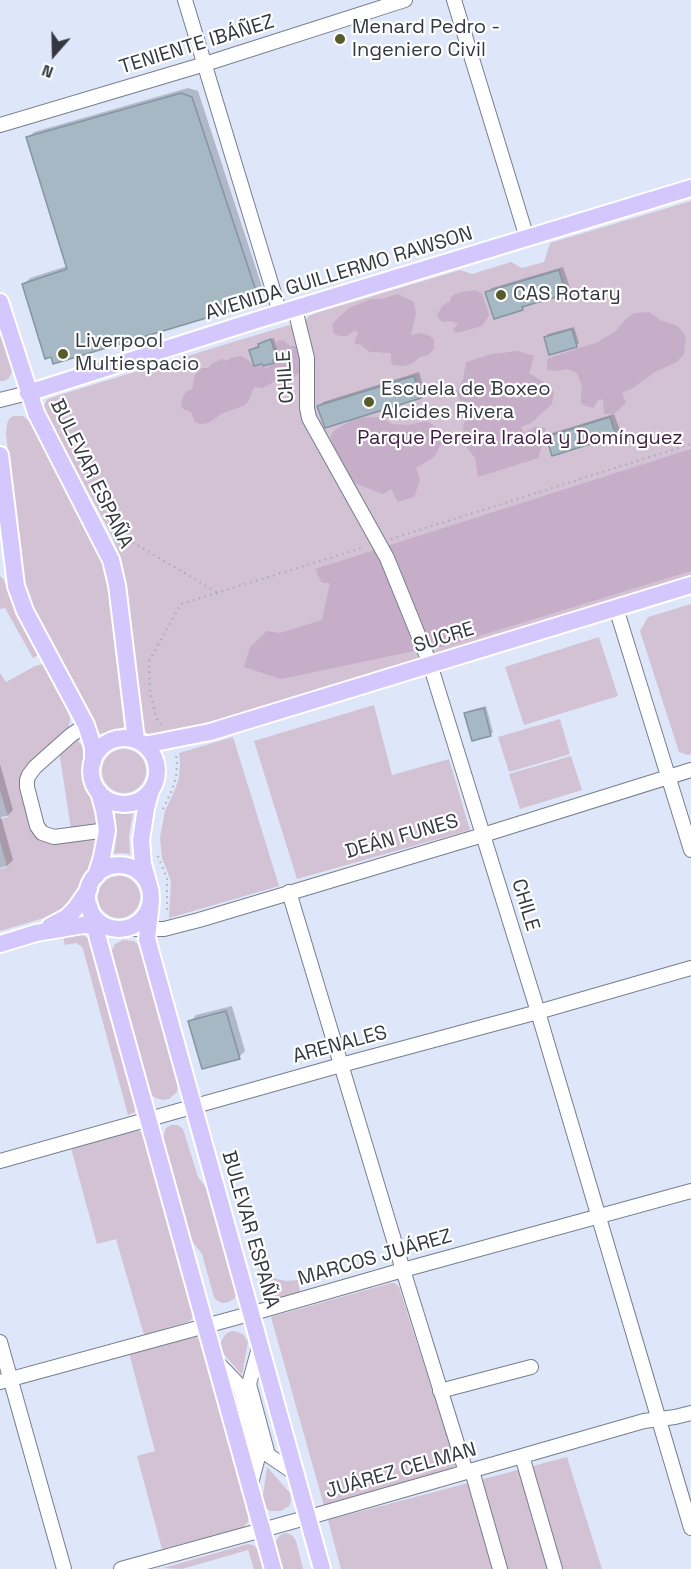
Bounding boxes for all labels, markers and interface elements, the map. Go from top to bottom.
street label: TENIENTE IBÁÑEZ [117,10,277,80]
place label: Menard Pedro - Ingeniero Civil [352,16,500,63]
north arrow [24,24,84,84]
marker: Menard Pedro - Ingeniero Civil [333,32,347,46]
text: N [39,60,56,83]
street label: AVENIDA GUILLERMO RAWSON [202,222,476,326]
place label: CAS Rotary [513,283,621,307]
marker: CAS Rotary [494,288,508,302]
place label: Liverpool Multiespacio [75,330,199,377]
marker: Liverpool Multiespacio [56,347,70,361]
street label: CHILE [272,350,300,404]
place label: Escuela de Boxeo Alcides Rivera [381,378,551,425]
street label: BULEVAR ESPAÑA [44,395,138,553]
marker: Escuela de Boxeo Alcides Rivera [362,395,376,409]
park label: Parque Pereira Iraola y Domínguez [357,427,683,451]
street label: SUCRE [411,617,477,659]
street label: DEÁN FUNES [343,809,461,865]
street label: CHILE [506,876,544,934]
street label: ARENALES [290,1021,390,1069]
street label: BULEVAR ESPAÑA [216,1148,284,1312]
street label: MARCOS JUÁREZ [295,1225,455,1291]
street label: JUÁREZ CELMAN [323,1438,479,1504]

